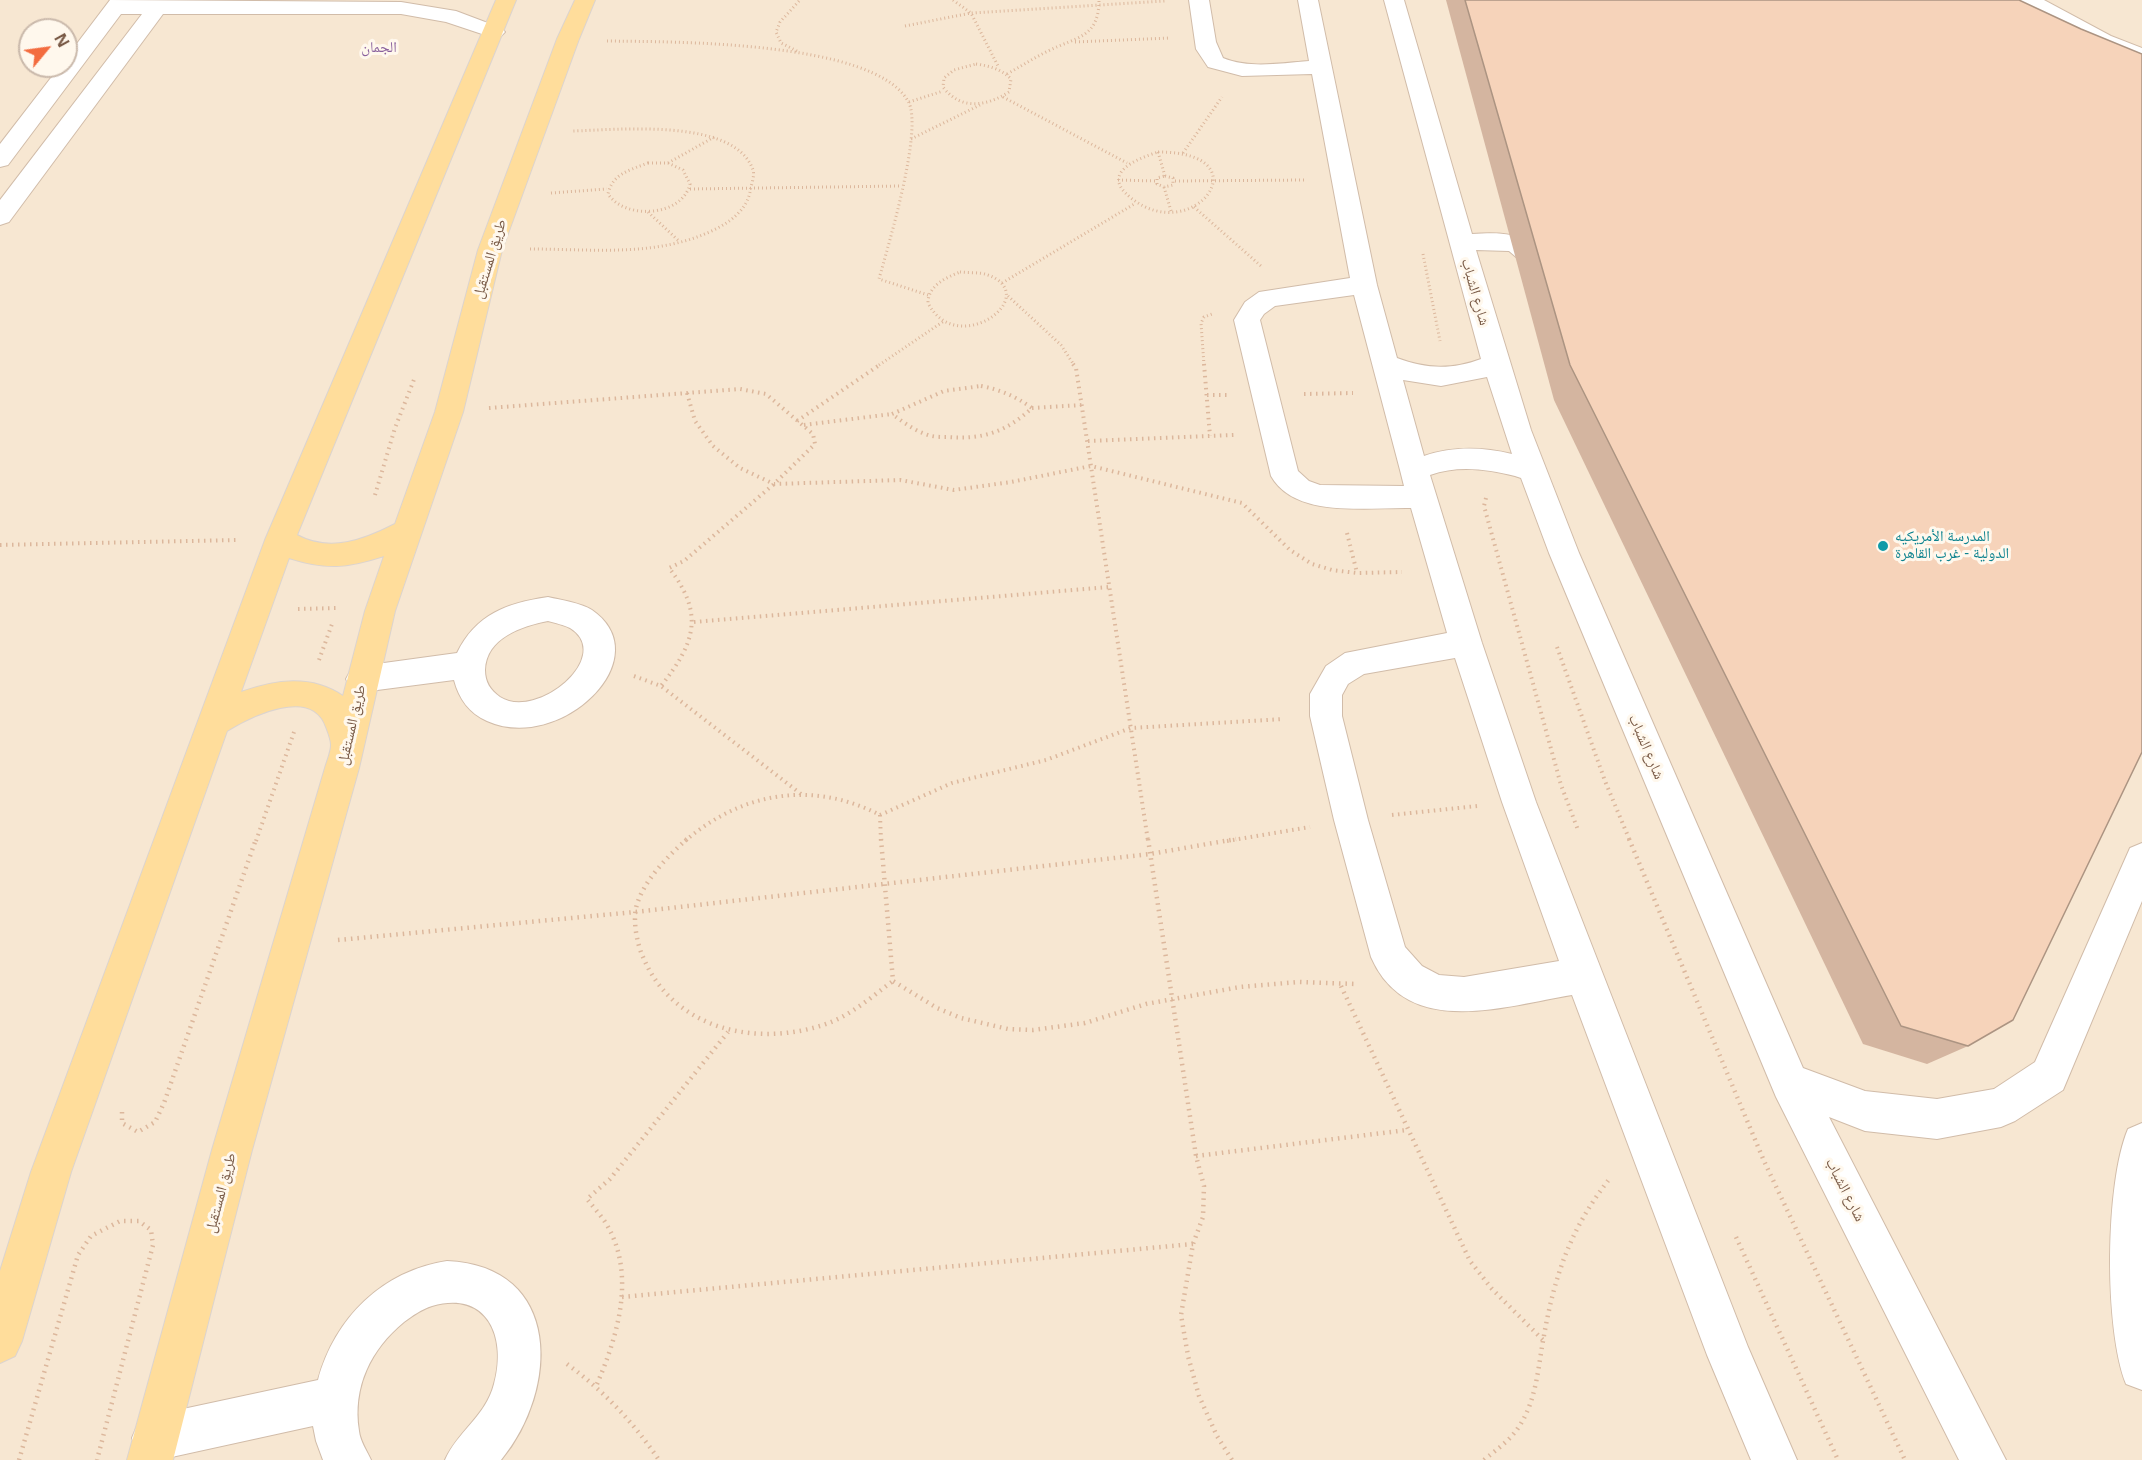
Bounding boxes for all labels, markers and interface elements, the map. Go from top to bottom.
north arrow [18,18,78,78]
text: N [49,29,75,51]
district label: الجمان [361,39,397,57]
street label: طريق المستقبل [469,217,511,301]
street label: شارع الشباب [1457,256,1493,328]
place label: المدرسة الأمريكيه الدولية - غرب القاهرة [1895,528,2009,563]
marker: المدرسة الأمريكيه الدولية - غرب القاهرة [1876,539,1890,553]
street label: طريق المستقبل [334,683,370,767]
street label: شارع الشباب [1624,712,1668,782]
street label: طريق المستقبل [202,1151,240,1235]
street label: شارع الشباب [1821,1155,1869,1225]

